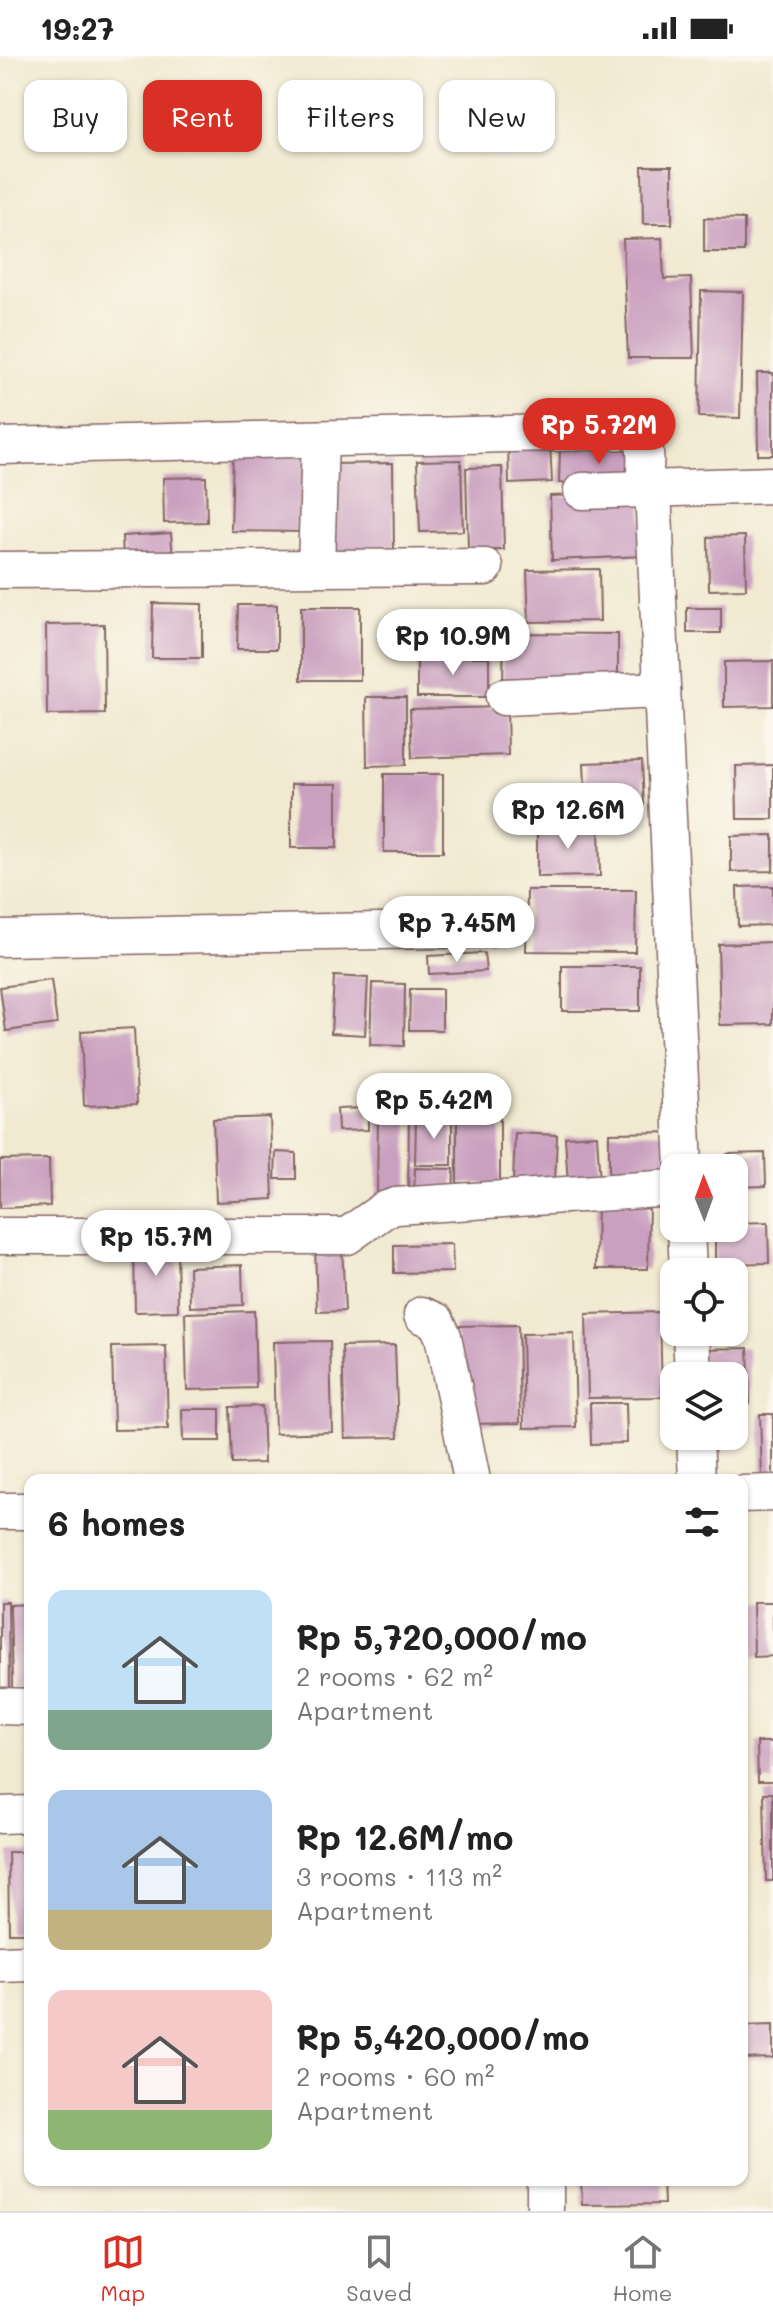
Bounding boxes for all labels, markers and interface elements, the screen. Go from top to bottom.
text: 19:27 [40,8,114,48]
chip: Buy [24,80,127,152]
chip: Rent [143,80,262,152]
chip: Filters [278,80,423,152]
chip: New [439,80,555,152]
pin: Rp 5.72M [516,398,682,466]
text: Rp 5.72M [541,407,657,441]
pin: Rp 10.9M [370,609,536,677]
text: Rp 10.9M [395,618,511,652]
pin: Rp 12.6M [485,783,651,851]
text: Rp 12.6M [511,792,625,826]
pin: Rp 7.45M [374,896,540,964]
text: Rp 7.45M [398,905,516,939]
pin: Rp 5.42M [351,1073,517,1141]
text: Rp 5.42M [375,1082,493,1116]
north arrow [660,1154,748,1242]
map controls [660,1154,748,1450]
pin: Rp 15.7M [73,1210,239,1278]
text: Rp 15.7M [99,1219,213,1253]
button: locate [660,1258,748,1346]
button: layers [660,1362,748,1450]
text: 6 homes [48,1500,186,1545]
icon: filters [680,1500,724,1544]
text: Rp 5,720,000/mo [296,1614,587,1659]
icon: home [112,1622,208,1718]
text: 2 rooms · 62 m² [296,1659,493,1693]
text: Apartment [296,1693,433,1727]
text: Rp 12.6M/mo [296,1814,513,1859]
icon: home [112,1822,208,1918]
text: 3 rooms · 113 m² [296,1859,502,1893]
text: Apartment [296,1893,433,1927]
text: Rp 5,420,000/mo [296,2014,589,2059]
icon: home [112,2022,208,2118]
text: 2 rooms · 60 m² [296,2059,495,2093]
text: Apartment [296,2093,433,2127]
tab: Map [100,2230,145,2307]
tab: Saved [346,2230,412,2307]
tab: Home [613,2230,672,2307]

